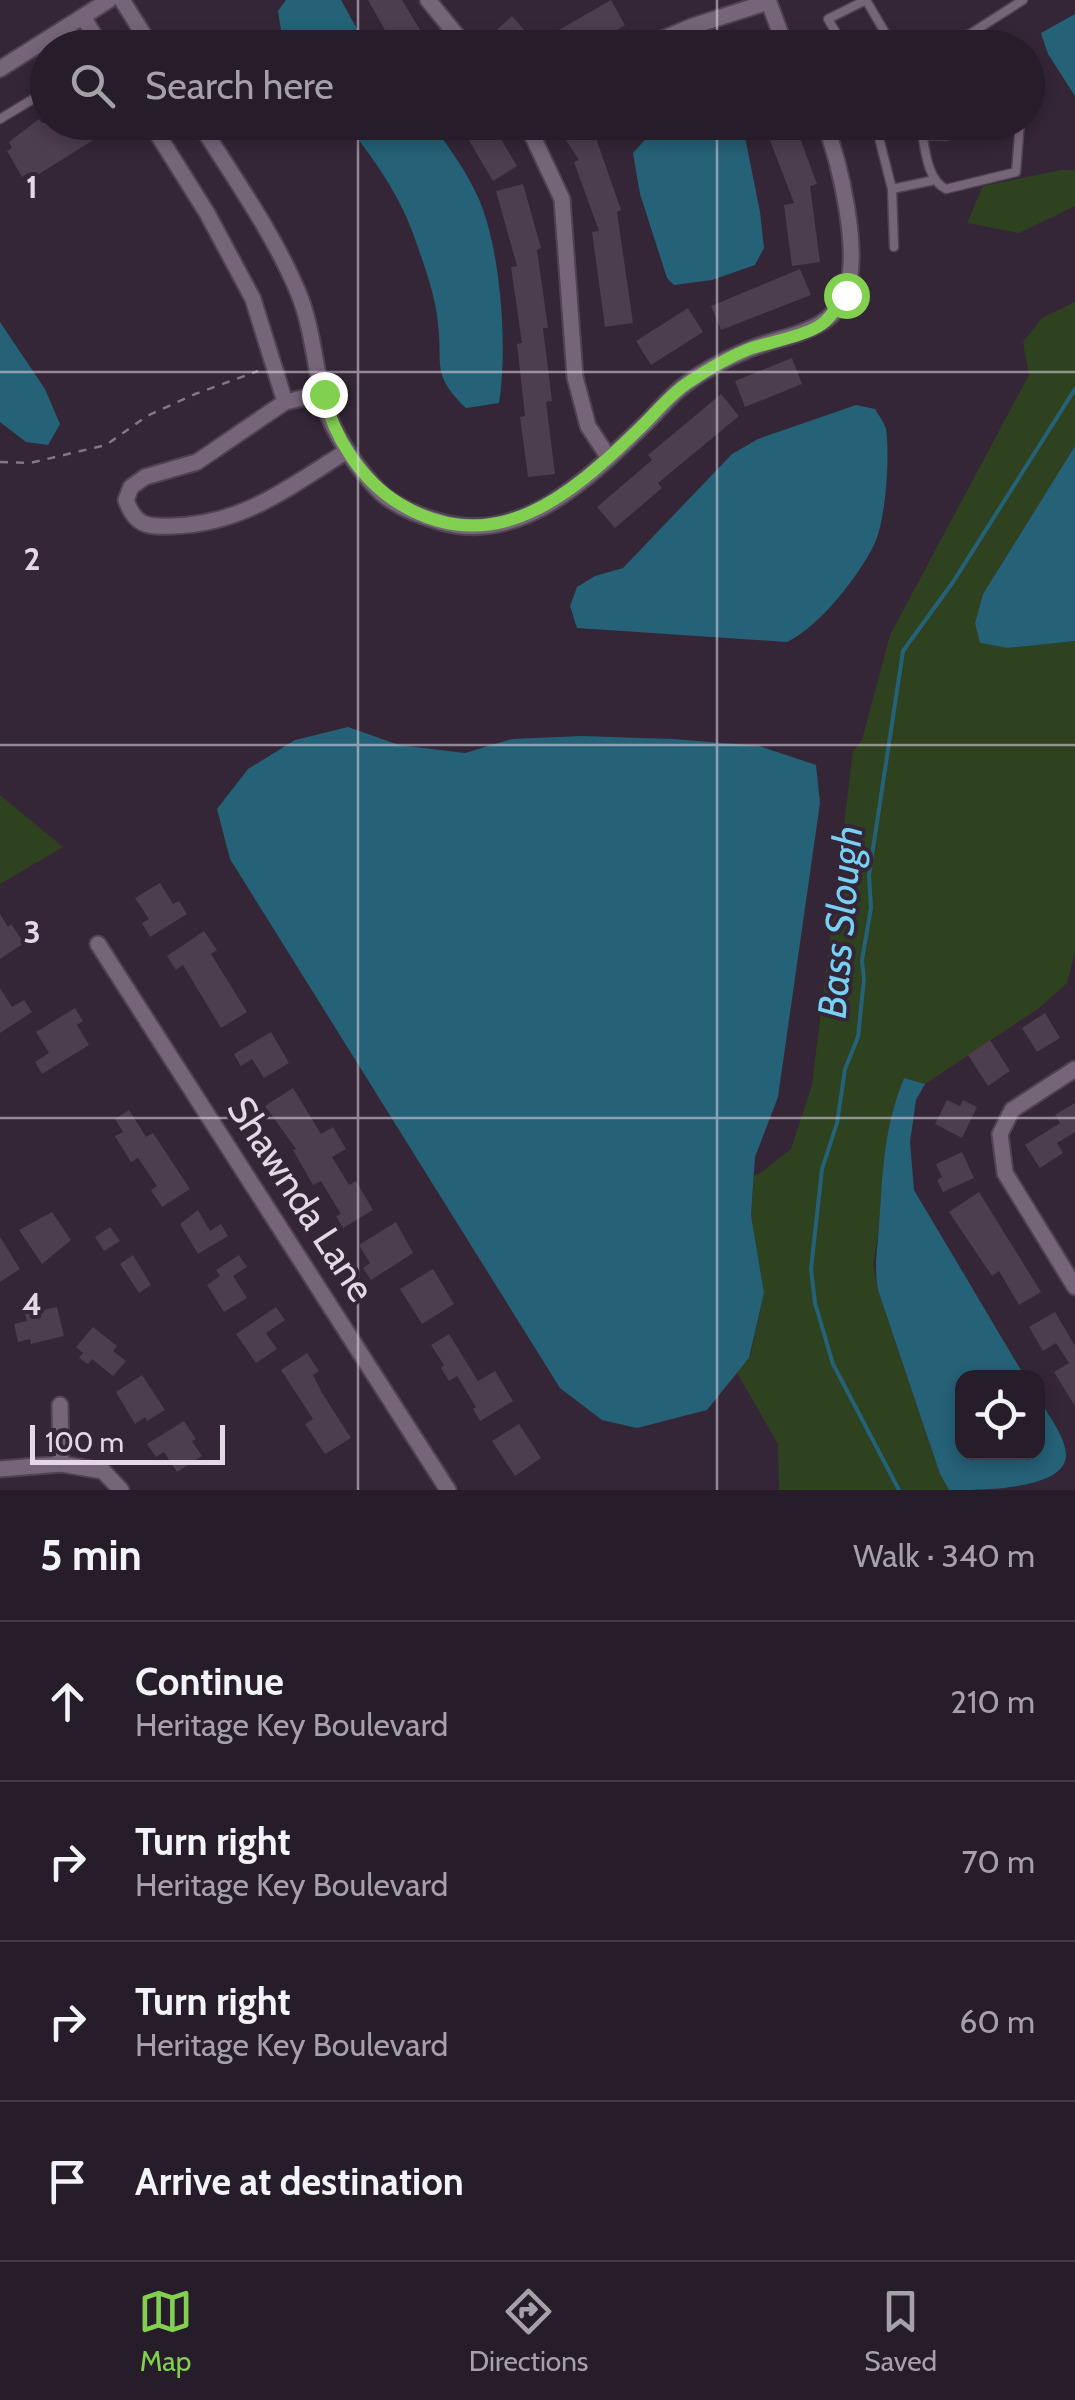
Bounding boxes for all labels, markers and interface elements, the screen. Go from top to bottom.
search box [30,30,1045,140]
icon: search [65,58,120,113]
text: Search here [145,62,334,109]
text: 1 [26,167,38,206]
route start [824,273,870,319]
route end [302,372,348,418]
text: 2 [24,539,40,578]
water label: Bass Slough [807,824,872,1020]
text: 3 [23,912,41,951]
street label: Shawnda Lane [218,1087,385,1310]
text: 4 [22,1284,42,1323]
map controls [955,1370,1045,1460]
button: locate [955,1370,1045,1460]
scale bar [30,1420,225,1464]
text: 100 m [45,1425,124,1459]
text: 5 min [40,1529,142,1581]
text: Walk · 340 m [853,1536,1035,1575]
text: Continue [135,1658,284,1705]
icon: ahead [40,1674,95,1729]
text: 210 m [950,1682,1035,1721]
text: Heritage Key Boulevard [135,1705,448,1744]
text: Turn right [135,1818,291,1865]
icon: right [40,1834,95,1889]
text: 70 m [962,1842,1035,1881]
text: Heritage Key Boulevard [135,1865,448,1904]
text: Turn right [135,1978,291,2025]
icon: right [40,1994,95,2049]
text: 60 m [959,2002,1035,2041]
text: Heritage Key Boulevard [135,2025,448,2064]
icon: arrive [40,2154,95,2209]
text: Arrive at destination [135,2158,464,2205]
tab: Map [138,2284,193,2378]
tab: Directions [469,2284,588,2378]
tab: Saved [864,2284,937,2378]

